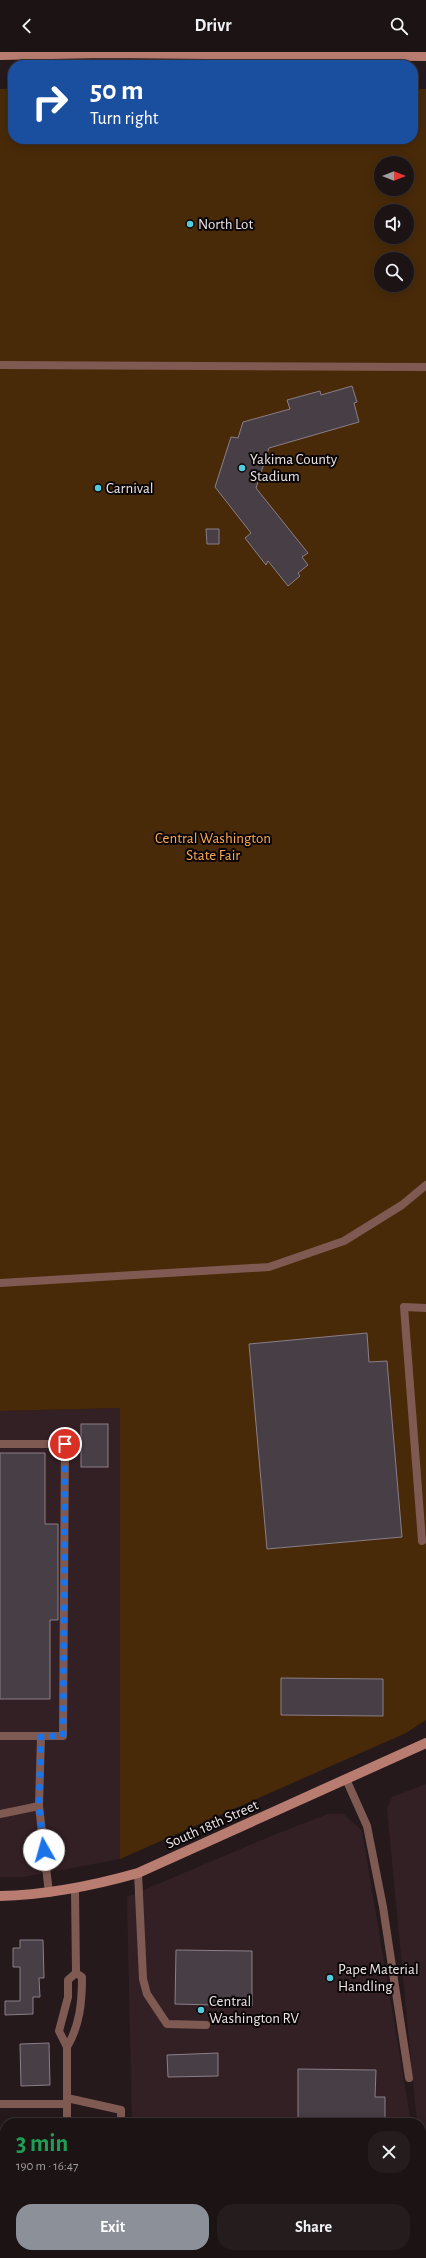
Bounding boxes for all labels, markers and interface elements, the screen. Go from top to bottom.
icon: back [16,15,38,37]
icon: search [388,15,410,37]
text: Drivr [195,17,231,35]
icon: right [24,76,76,128]
text: 50 m [90,77,144,105]
text: Turn right [90,110,159,128]
north arrow [374,156,414,196]
map controls [374,156,414,292]
button: sound [374,204,414,244]
place label: North Lot [198,217,253,232]
marker: North Lot [185,219,195,229]
button: search [374,252,414,292]
place label: Yakima County Stadium [250,452,338,484]
marker: Yakima County Stadium [237,463,247,473]
place label: Carnival [106,481,154,496]
marker: Carnival [93,483,103,493]
park label: Central Washington State Fair [155,831,271,863]
pin [48,1427,82,1461]
icon: arrive [54,1433,76,1455]
street label: South 18th Street [164,1797,261,1852]
position arrow [23,1829,65,1871]
place label: Pape Material Handling [338,1962,419,1994]
marker: Pape Material Handling [325,1973,335,1983]
place label: Central Washington RV [209,1994,300,2026]
marker: Central Washington RV [196,2005,206,2015]
button: close [368,2131,410,2173]
text: 3 min [16,2132,68,2156]
text: 190 m · 16:47 [16,2160,79,2173]
button: Exit [16,2204,209,2250]
button: Share [217,2204,410,2250]

